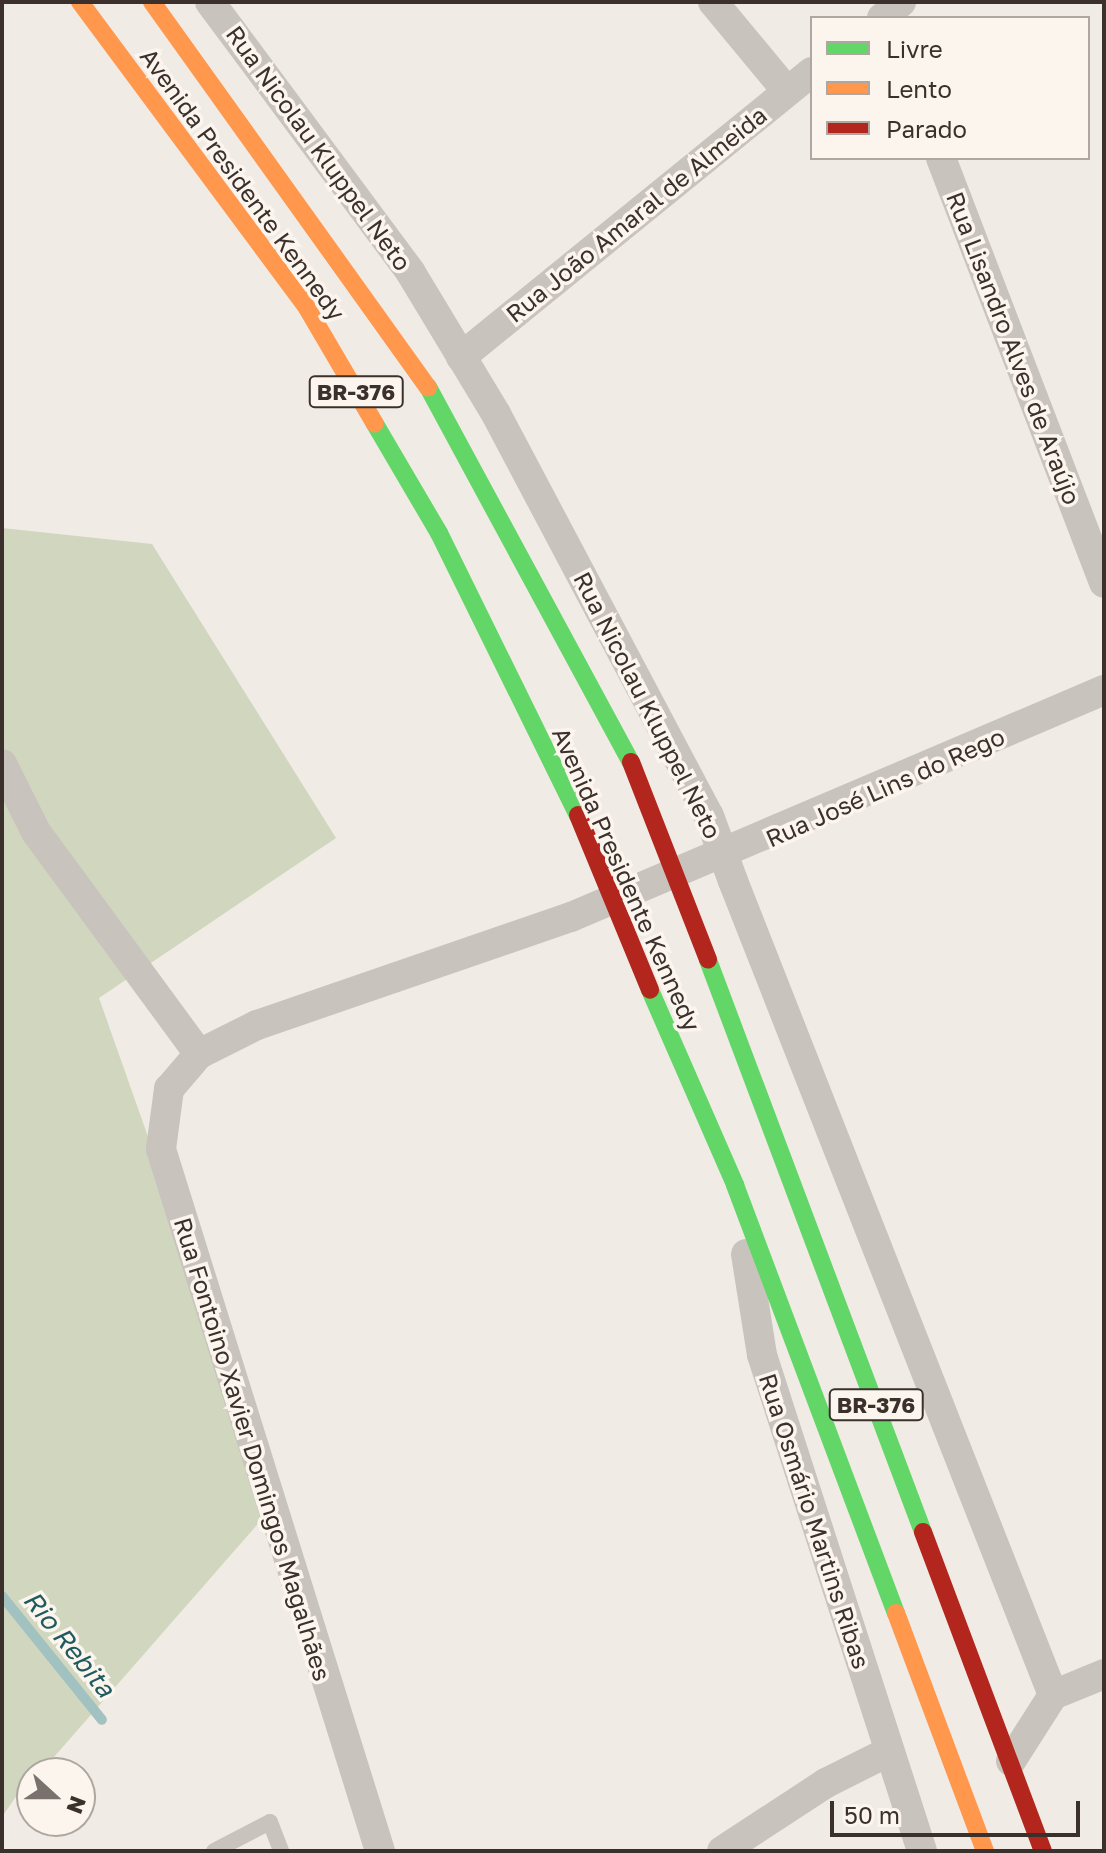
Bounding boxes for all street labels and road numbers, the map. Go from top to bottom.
street label: Rua Nicolau Kluppel Neto [220,20,418,276]
street label: Avenida Presidente Kennedy [135,42,351,326]
street label: Rua João Amaral de Almeida [500,100,772,328]
street label: Rua Lisandro Alves de Araújo [941,188,1087,508]
road number: BR-376 [308,374,404,410]
street label: Rua Nicolau Kluppel Neto [568,567,728,843]
street label: Rua José Lins do Rego [761,721,1009,853]
street label: Avenida Presidente Kennedy [547,723,707,1035]
street label: Rua Fontoino Xavier Domingos Magalhães [169,1214,337,1684]
street label: Rua Osmário Martins Ribas [754,1370,876,1672]
road number: BR-376 [828,1387,924,1423]

